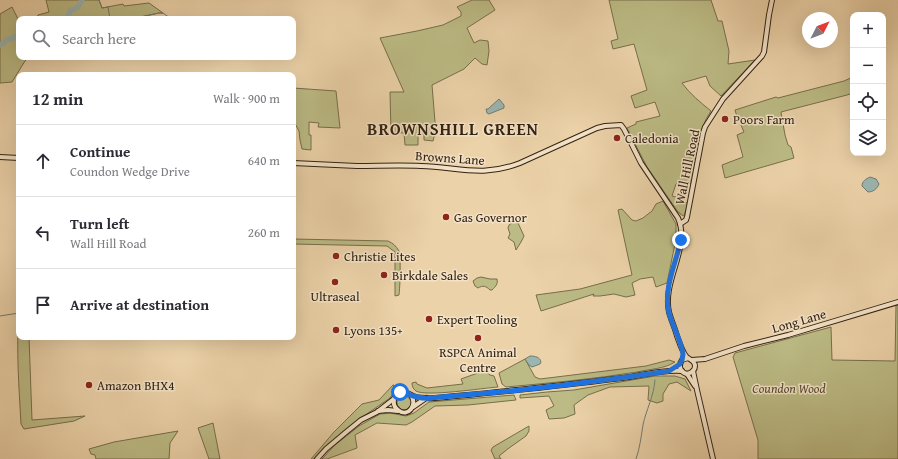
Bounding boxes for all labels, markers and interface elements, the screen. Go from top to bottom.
north arrow [802,12,838,48]
map controls [850,12,886,156]
button: + [850,12,886,48]
search box [16,16,296,60]
icon: search [30,27,52,49]
text: Search here [62,28,136,49]
button: − [850,48,886,84]
button: locate [850,84,886,120]
text: 12 min [32,86,83,111]
text: Walk · 900 m [213,89,280,108]
place label: Poors Farm [733,110,795,129]
marker: Poors Farm [720,114,730,124]
district label: BROWNSHILL GREEN [367,116,539,141]
button: layers [850,120,886,156]
street label: Wall Hill Road [670,128,704,206]
place label: Caledonia [625,129,679,148]
marker: Caledonia [612,133,622,143]
text: Continue [70,141,131,162]
street label: Browns Lane [415,146,485,170]
icon: ahead [32,150,54,172]
text: 640 m [248,151,280,170]
text: Coundon Wedge Drive [70,162,190,181]
place label: Gas Governor [454,208,527,227]
marker: Gas Governor [441,212,451,222]
text: Turn left [70,213,129,234]
icon: left [32,222,54,244]
text: 260 m [248,223,280,242]
route end [672,231,690,249]
text: Wall Hill Road [70,234,147,253]
place label: Christie Lites [344,247,416,266]
marker: Christie Lites [331,251,341,261]
place label: Birkdale Sales [392,266,468,285]
marker: Birkdale Sales [379,270,389,280]
marker: Ultraseal [330,277,340,287]
place label: Ultraseal [310,287,360,306]
icon: arrive [32,294,54,316]
text: Arrive at destination [70,294,209,315]
street label: Long Lane [770,304,828,338]
place label: Expert Tooling [437,310,518,329]
marker: Expert Tooling [424,314,434,324]
place label: Lyons 135+ [344,321,403,340]
marker: Lyons 135+ [331,325,341,335]
marker: RSPCA Animal Centre [473,333,483,343]
place label: RSPCA Animal Centre [439,343,517,377]
place label: Amazon BHX4 [97,376,174,395]
park label: Coundon Wood [752,379,826,398]
marker: Amazon BHX4 [84,380,94,390]
route start [391,383,409,401]

